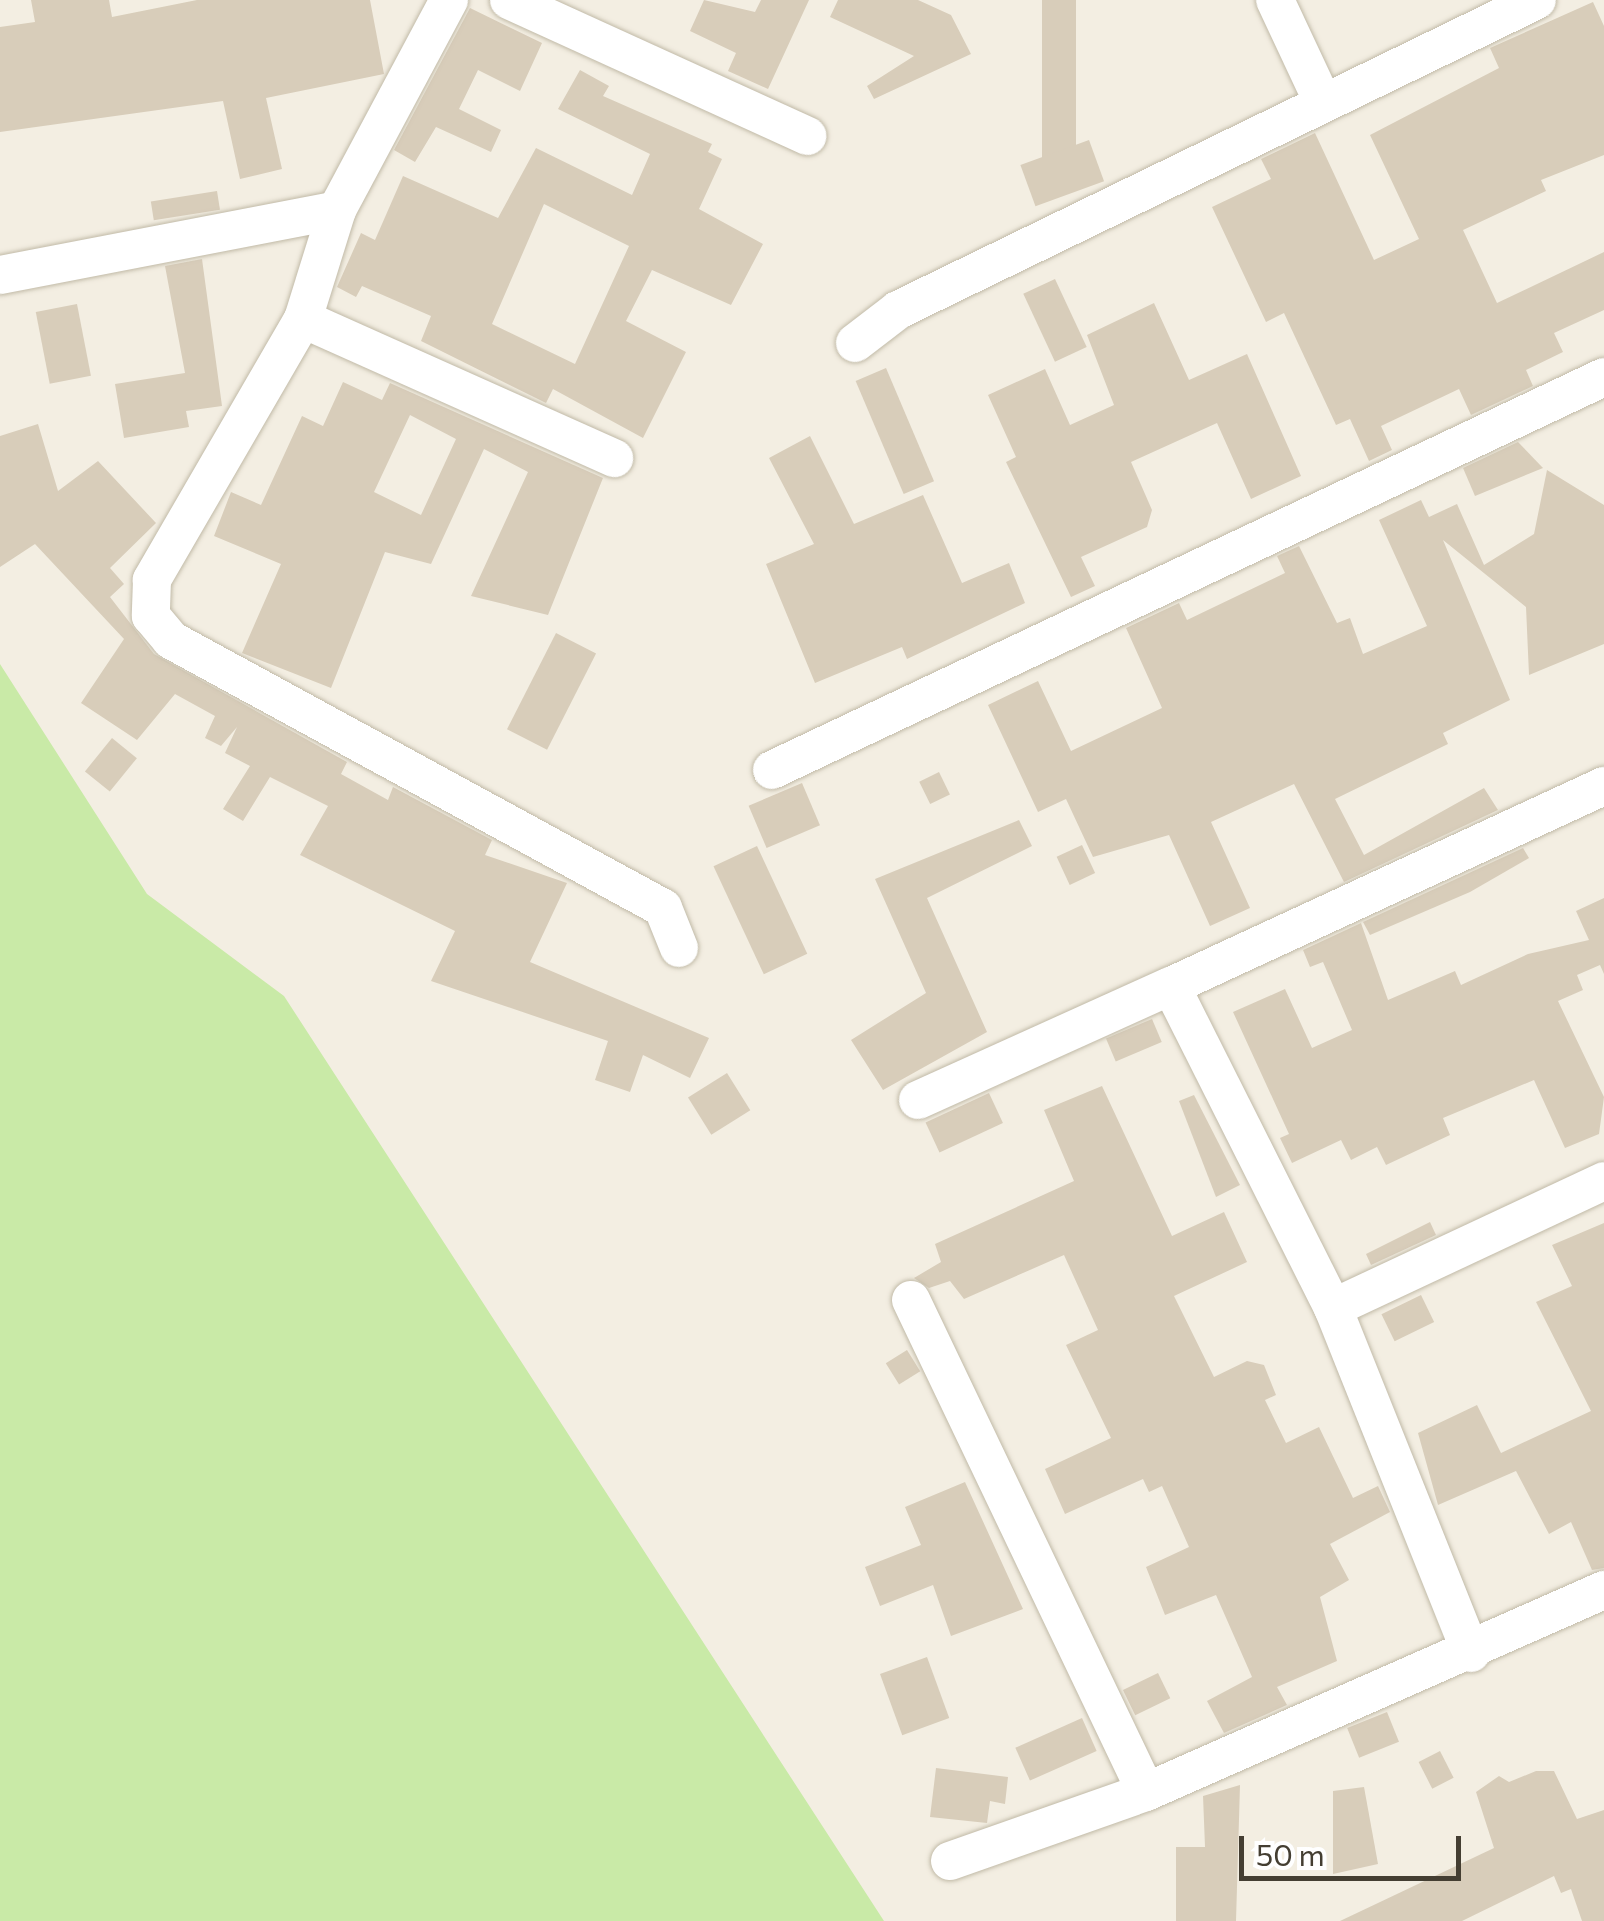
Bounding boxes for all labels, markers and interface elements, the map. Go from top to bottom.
scale bar [1244,1816,1466,1878]
text: 50 m [1256,1835,1325,1872]

